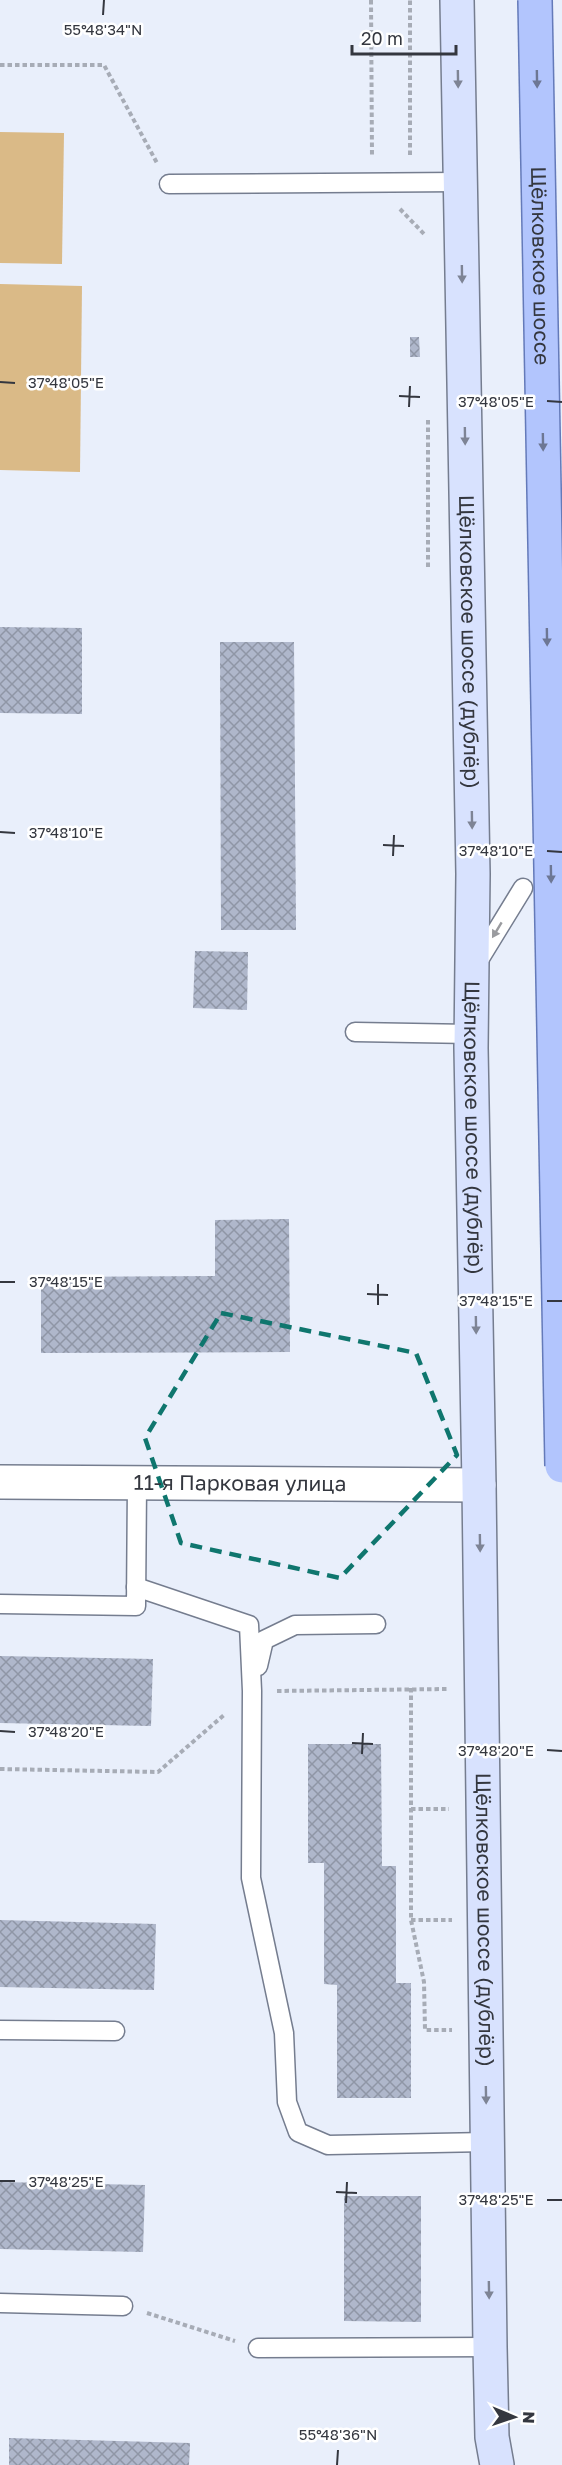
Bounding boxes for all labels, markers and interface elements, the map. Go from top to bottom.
scale bar [352,18,456,56]
text: 55°48'34"N [64,20,142,38]
text: 20 m [361,27,403,49]
one-way arrow [453,70,463,89]
one-way arrow [532,70,541,89]
street label: Щёлковское шоссе [526,166,556,366]
one-way arrow [457,265,467,284]
text: 37°48'05"E [28,373,104,391]
text: 37°48'05"E [458,392,534,410]
one-way arrow [460,426,469,445]
one-way arrow [538,433,548,452]
street label: Щёлковское шоссе (дублёр) [454,495,485,789]
one-way arrow [542,628,552,647]
one-way arrow [467,810,476,829]
text: 37°48'10"E [29,823,103,841]
text: 37°48'10"E [459,841,533,859]
one-way arrow [546,865,556,884]
one-way arrow [491,922,502,938]
street label: Щёлковское шоссе (дублёр) [459,981,489,1275]
text: 37°48'15"E [29,1272,103,1290]
text: 37°48'15"E [459,1291,533,1309]
one-way arrow [471,1315,481,1334]
street label: 11-я Парковая улица [133,1469,347,1496]
one-way arrow [475,1534,485,1553]
text: 37°48'20"E [28,1722,104,1740]
text: 37°48'20"E [458,1741,534,1759]
street label: Щёлковское шоссе (дублёр) [471,1772,500,2067]
one-way arrow [481,2086,491,2105]
text: 37°48'25"E [28,2172,104,2190]
text: 37°48'25"E [458,2190,534,2208]
one-way arrow [484,2281,494,2300]
north arrow [484,2387,544,2447]
text: N [519,2411,539,2424]
text: 55°48'36"N [299,2425,377,2443]

